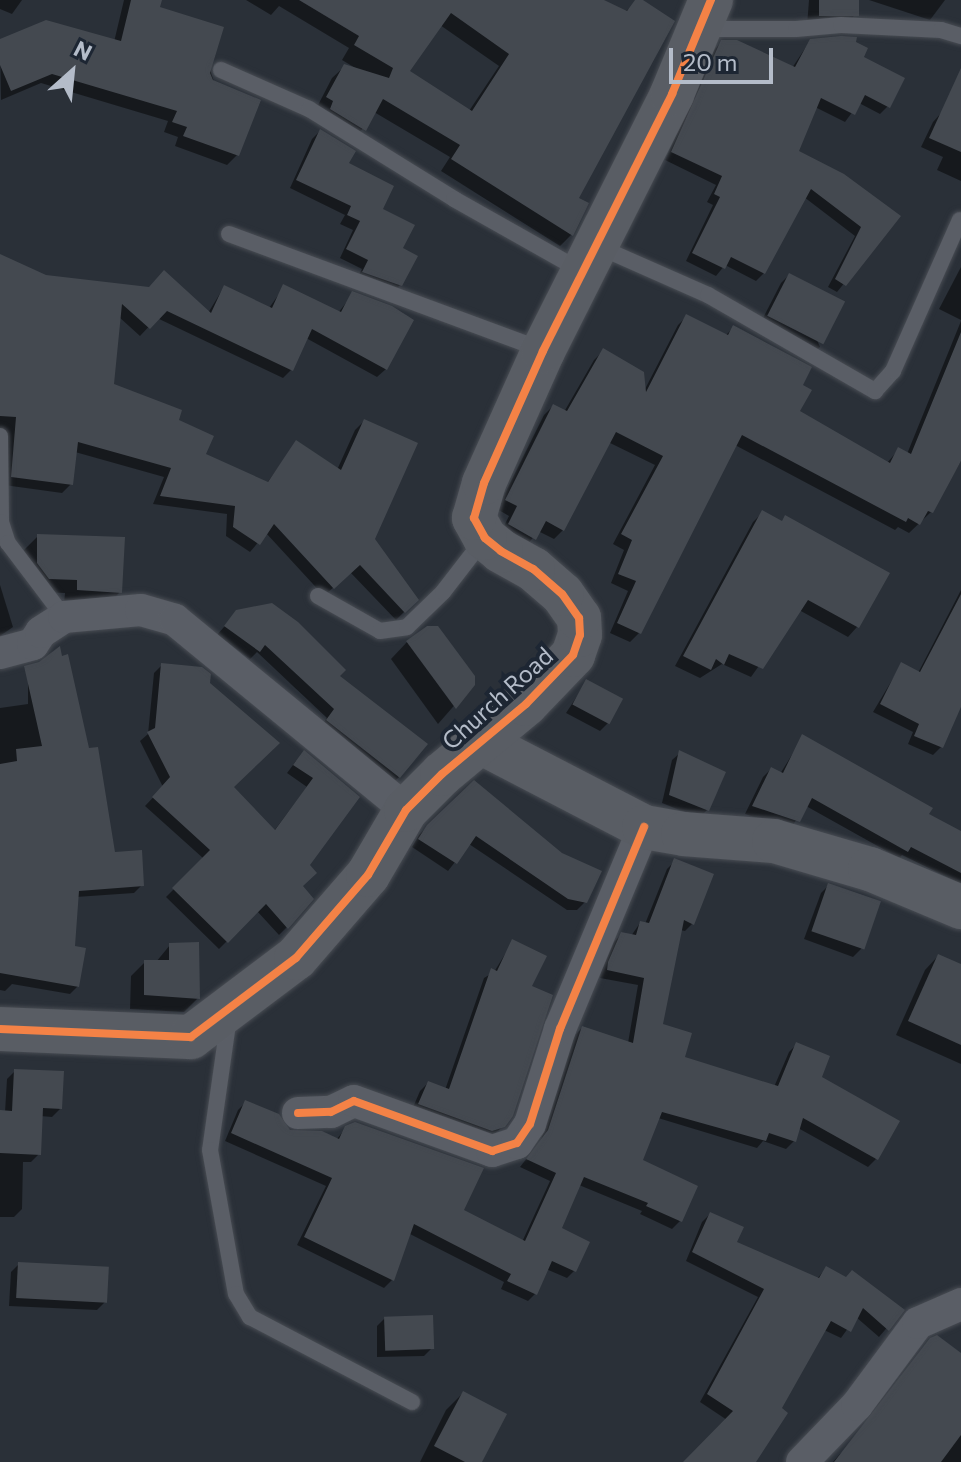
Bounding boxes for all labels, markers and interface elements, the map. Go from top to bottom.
north arrow [32,32,112,112]
scale bar [673,32,777,82]
text: N [70,34,97,66]
text: 20 m [683,47,737,76]
street label: Church Road [436,641,558,755]

